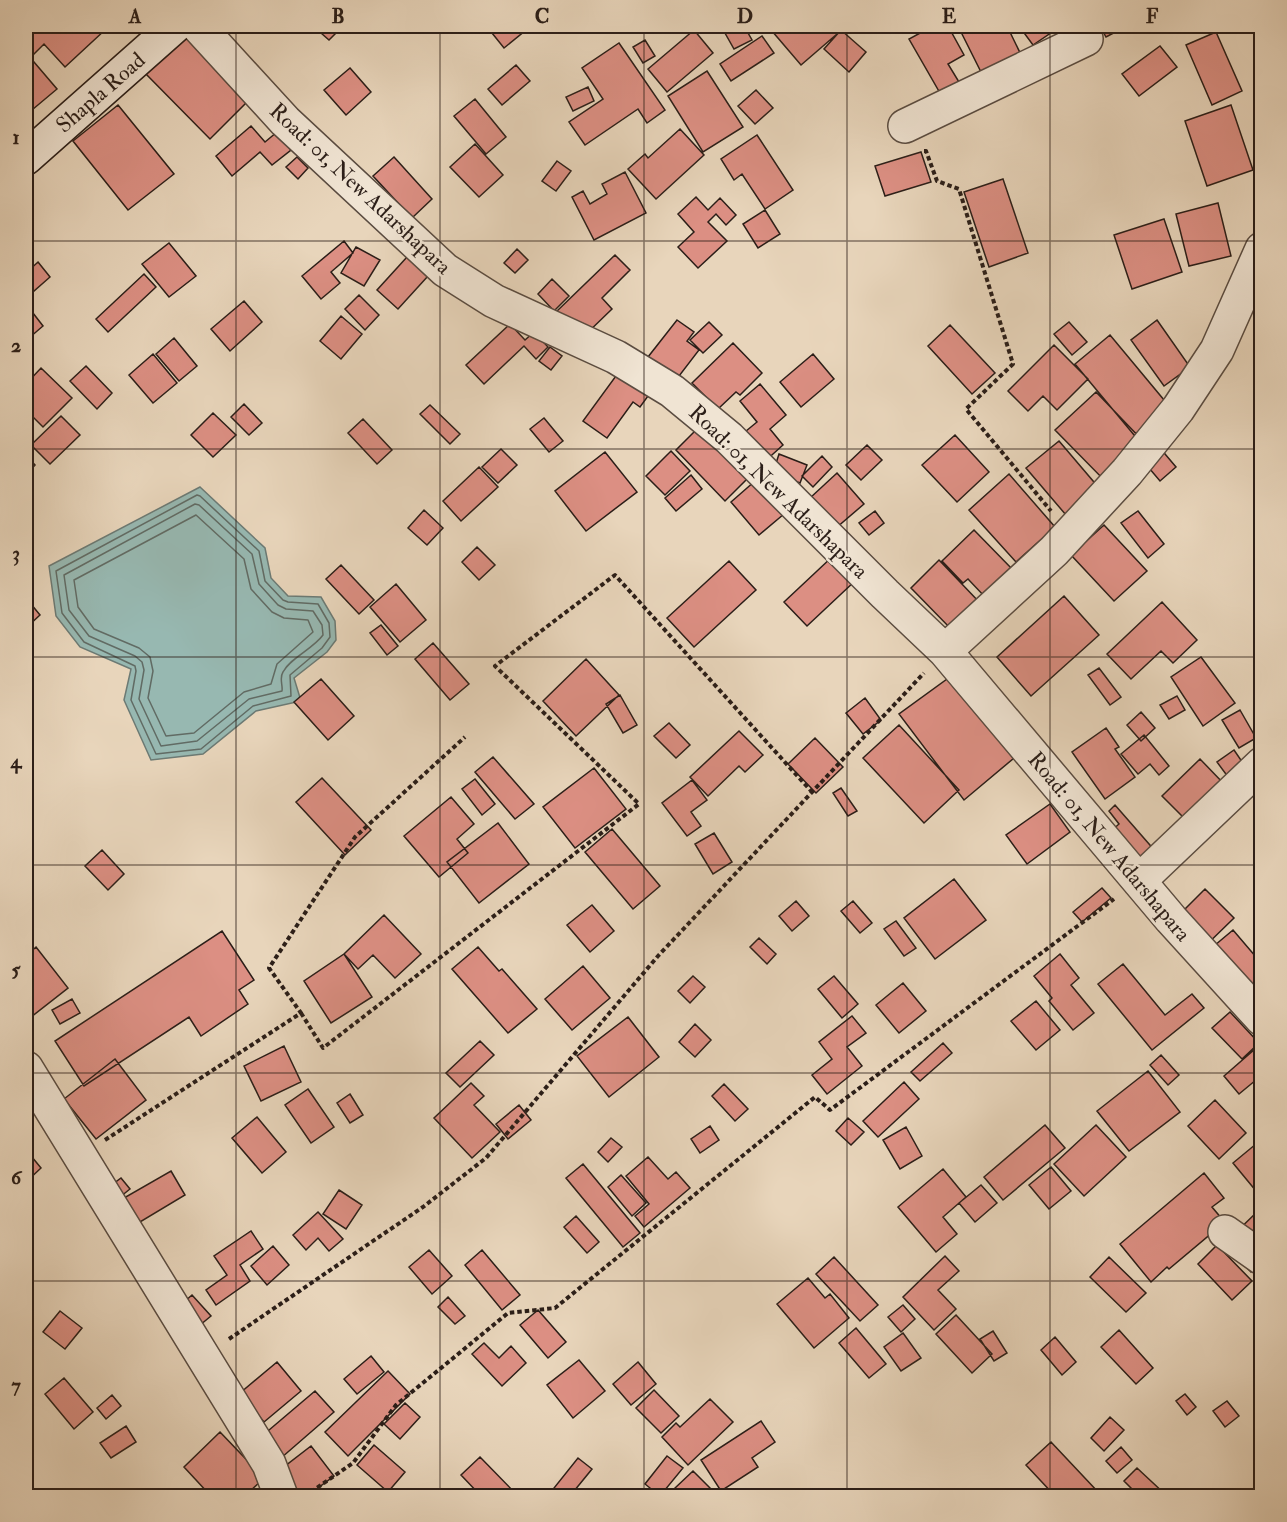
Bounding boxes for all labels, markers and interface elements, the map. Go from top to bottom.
text: A [128,4,142,29]
text: B [331,4,345,29]
text: C [535,4,549,29]
text: D [737,4,753,29]
text: E [942,4,957,29]
text: F [1146,4,1159,29]
street label: Shapla Road [50,46,152,140]
street label: Road: 01, New Adarshapara [263,97,458,282]
text: 1 [12,125,20,150]
text: 2 [11,333,21,358]
street label: Road: 01, New Adarshapara [682,399,875,586]
text: 3 [12,541,20,566]
street label: Road: 01, New Adarshapara [1021,746,1197,949]
text: 4 [10,749,23,774]
text: 5 [12,957,22,982]
text: 6 [11,1165,23,1190]
text: 7 [11,1373,21,1398]

